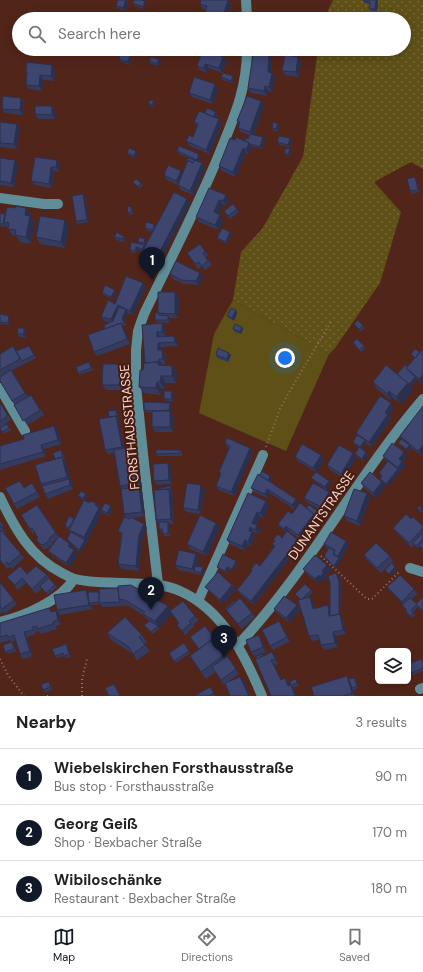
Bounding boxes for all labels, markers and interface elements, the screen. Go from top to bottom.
search box [12,12,411,56]
icon: search [26,23,48,45]
text: Search here [58,24,141,44]
pin: 1 [139,247,165,280]
your location [275,348,295,368]
street label: FORSTHAUSSTRASSE [116,364,143,490]
street label: DUNANTSTRASSE [284,468,358,563]
pin: 2 [138,577,164,610]
pin: 3 [211,625,237,658]
map controls [375,648,411,684]
button: layers [375,648,411,684]
text: Nearby [16,711,76,733]
text: 3 results [355,714,407,731]
text: Wiebelskirchen Forsthausstraße [54,758,294,778]
text: 1 [27,768,31,785]
text: 90 m [375,768,407,785]
text: Bus stop · Forsthausstraße [54,778,214,795]
text: Georg Geiß [54,814,138,834]
text: 2 [25,824,33,841]
text: 170 m [372,824,407,841]
text: Shop · Bexbacher Straße [54,834,202,851]
text: Wibiloschänke [54,870,162,890]
text: 3 [25,880,33,897]
text: 180 m [371,880,407,897]
text: Restaurant · Bexbacher Straße [54,890,236,907]
tab: Map [53,926,75,964]
tab: Directions [181,926,233,964]
tab: Saved [339,926,370,964]

